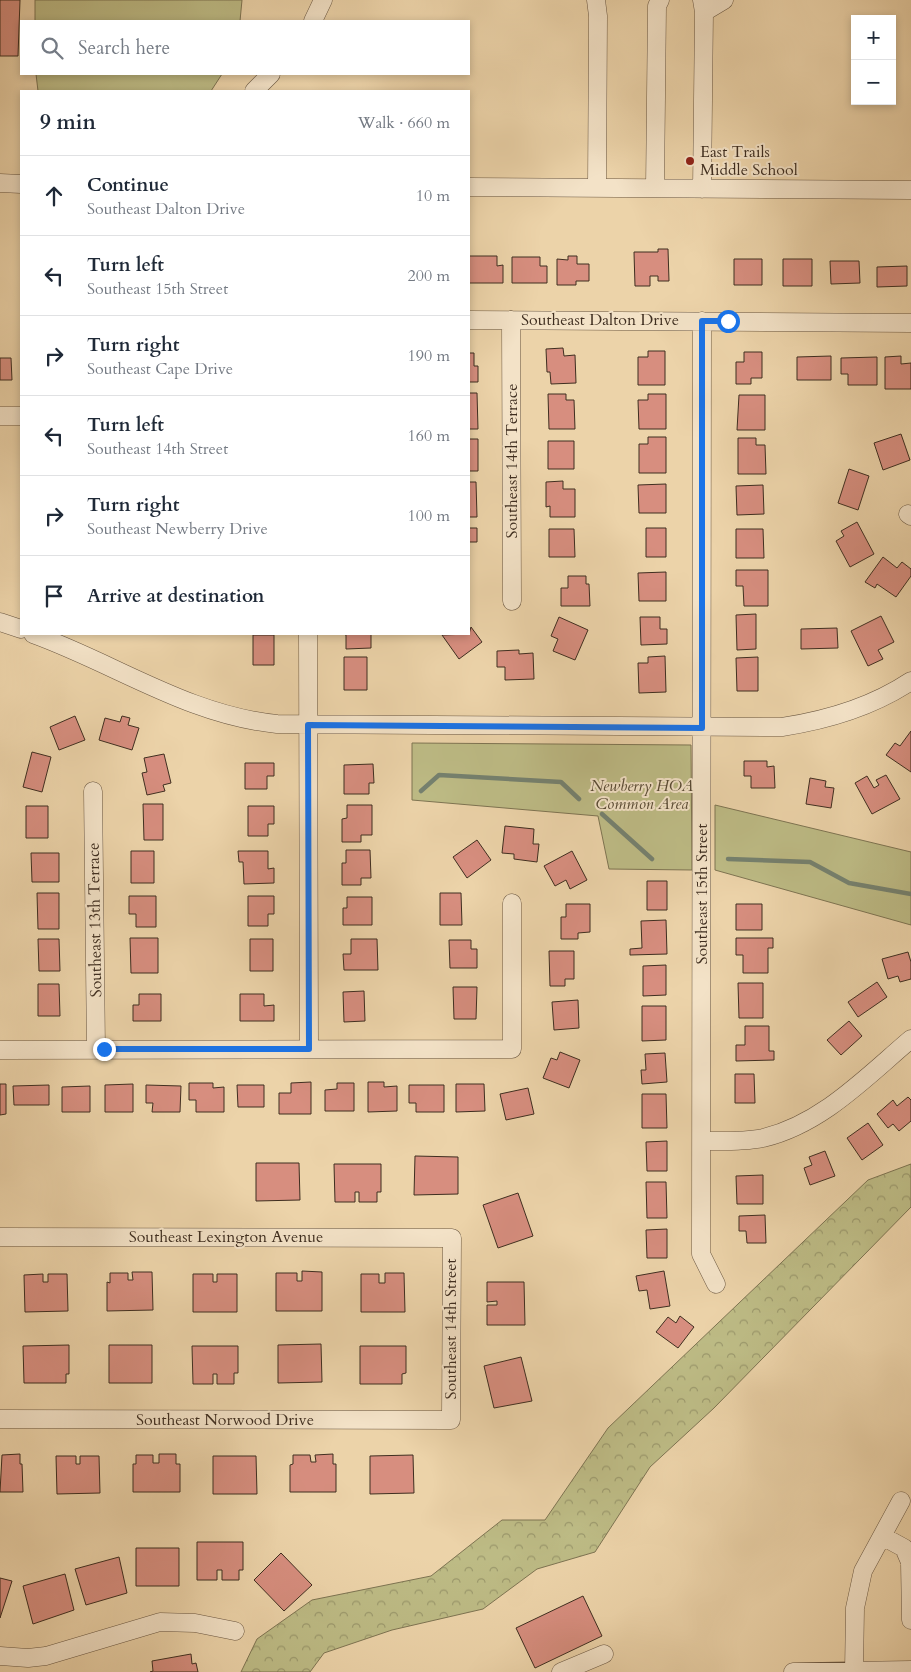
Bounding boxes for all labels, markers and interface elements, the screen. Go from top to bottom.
map controls [851,15,896,105]
button: + [851,15,896,60]
search box [20,20,470,75]
icon: search [38,34,66,62]
text: Search here [78,35,170,61]
button: − [851,60,896,105]
text: 9 min [40,108,96,137]
text: Walk · 660 m [358,112,450,134]
place label: East Trails Middle School [700,141,798,181]
marker: East Trails Middle School [684,155,696,167]
text: Continue [87,172,169,198]
icon: ahead [40,182,68,210]
text: 10 m [416,185,450,207]
text: Southeast Dalton Drive [87,198,245,220]
text: Turn left [87,252,164,278]
icon: left [40,262,68,290]
text: 200 m [408,265,450,287]
text: Southeast 15th Street [87,278,228,300]
street label: Southeast Dalton Drive [521,309,679,331]
route start [717,310,740,333]
text: Turn right [87,332,179,358]
icon: right [40,342,68,370]
text: 190 m [408,345,450,367]
text: Southeast Cape Drive [87,358,233,380]
street label: Southeast 14th Terrace [501,384,523,538]
text: Turn left [87,412,164,438]
icon: left [40,422,68,450]
text: 160 m [408,425,450,447]
text: Southeast 14th Street [87,438,228,460]
text: Turn right [87,492,179,518]
icon: right [40,502,68,530]
text: 100 m [408,505,450,527]
text: Southeast Newberry Drive [87,518,268,540]
icon: arrive [40,582,68,610]
text: Arrive at destination [87,583,264,609]
park label: Newberry HOA Common Area [590,775,694,815]
street label: Southeast 15th Street [691,823,713,965]
street label: Southeast 13th Terrace [83,842,107,998]
route end [93,1038,116,1061]
street label: Southeast Lexington Avenue [129,1226,323,1248]
street label: Southeast 14th Street [440,1258,462,1400]
street label: Southeast Norwood Drive [136,1409,314,1431]

